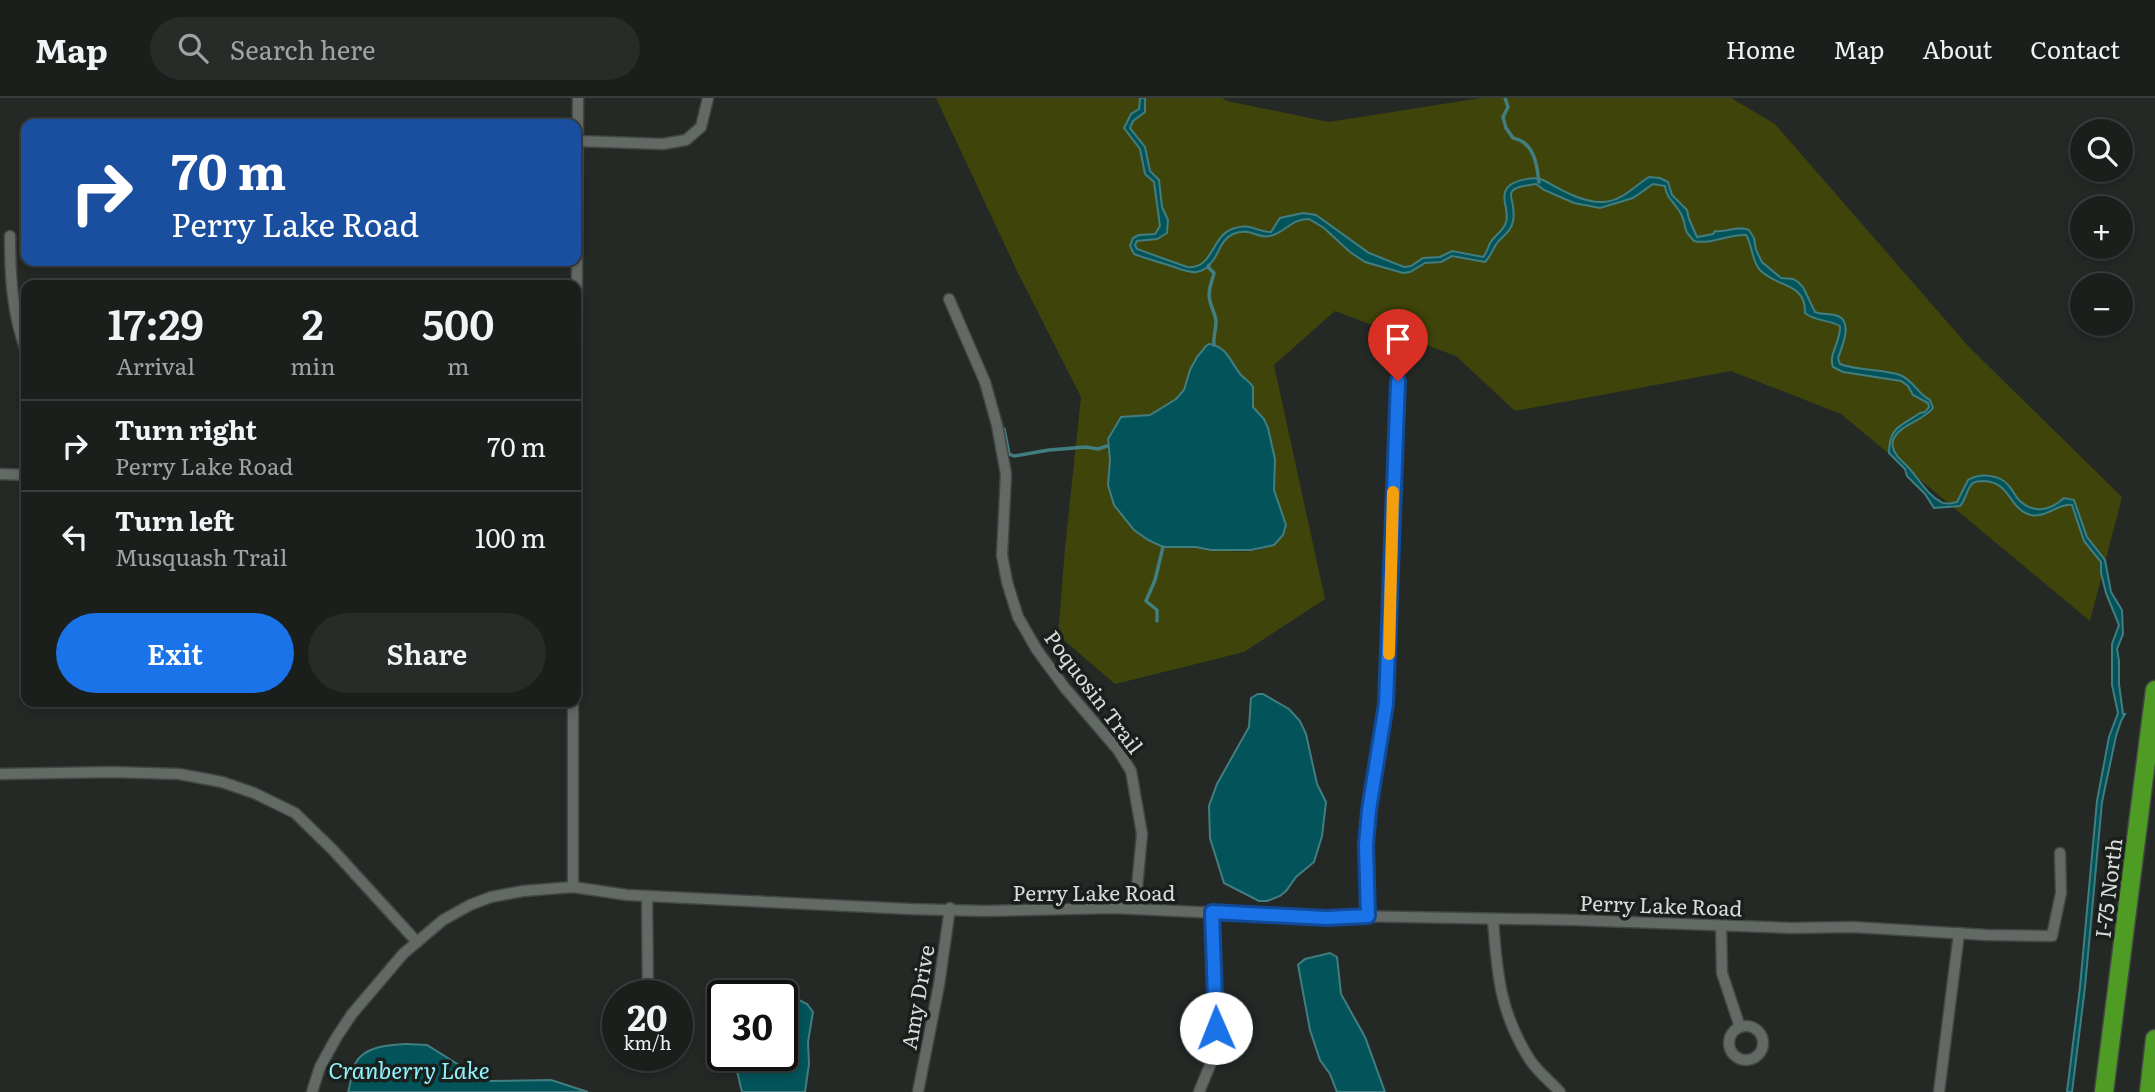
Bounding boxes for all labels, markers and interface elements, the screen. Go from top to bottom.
search box [150,17,640,80]
text: Map [35,24,108,73]
icon: search [174,29,212,67]
text: Search here [230,29,376,68]
text: Home [1726,31,1795,66]
text: Map [1833,31,1884,66]
text: About [1922,31,1992,66]
text: Contact [2030,31,2120,66]
map controls [2070,119,2133,336]
button: search [2070,119,2133,182]
text: 70 m [171,132,286,205]
icon: right [56,147,147,238]
button: + [2070,196,2133,259]
text: Perry Lake Road [171,199,419,247]
button: − [2070,273,2133,336]
text: 17:29 [107,291,204,353]
text: 2 [302,291,324,353]
text: 500 [422,291,495,353]
pin [1368,309,1428,381]
icon: arrive [1379,320,1417,358]
text: Arrival [116,348,195,382]
text: min [290,348,335,382]
text: m [447,348,469,382]
text: Turn right [115,409,257,448]
text: 70 m [487,426,546,465]
icon: right [56,427,94,465]
text: Perry Lake Road [115,448,293,482]
text: Turn left [115,500,234,539]
text: 100 m [475,517,546,556]
icon: left [56,518,94,556]
text: Musquash Trail [115,539,287,573]
button: Exit [56,613,294,693]
button: Share [308,613,546,693]
street label: Poquosin Trail [1038,623,1152,759]
street label: I-75 North [2085,836,2129,940]
street label: Perry Lake Road [1013,876,1176,907]
street label: Perry Lake Road [1579,886,1743,922]
street label: Amy Drive [892,942,940,1052]
speed limit sign: 30 [707,980,798,1071]
text: 20 [627,990,668,1042]
position arrow [1179,991,1253,1065]
text: km/h [624,1029,671,1056]
water label: Cranberry Lake [328,1052,490,1086]

